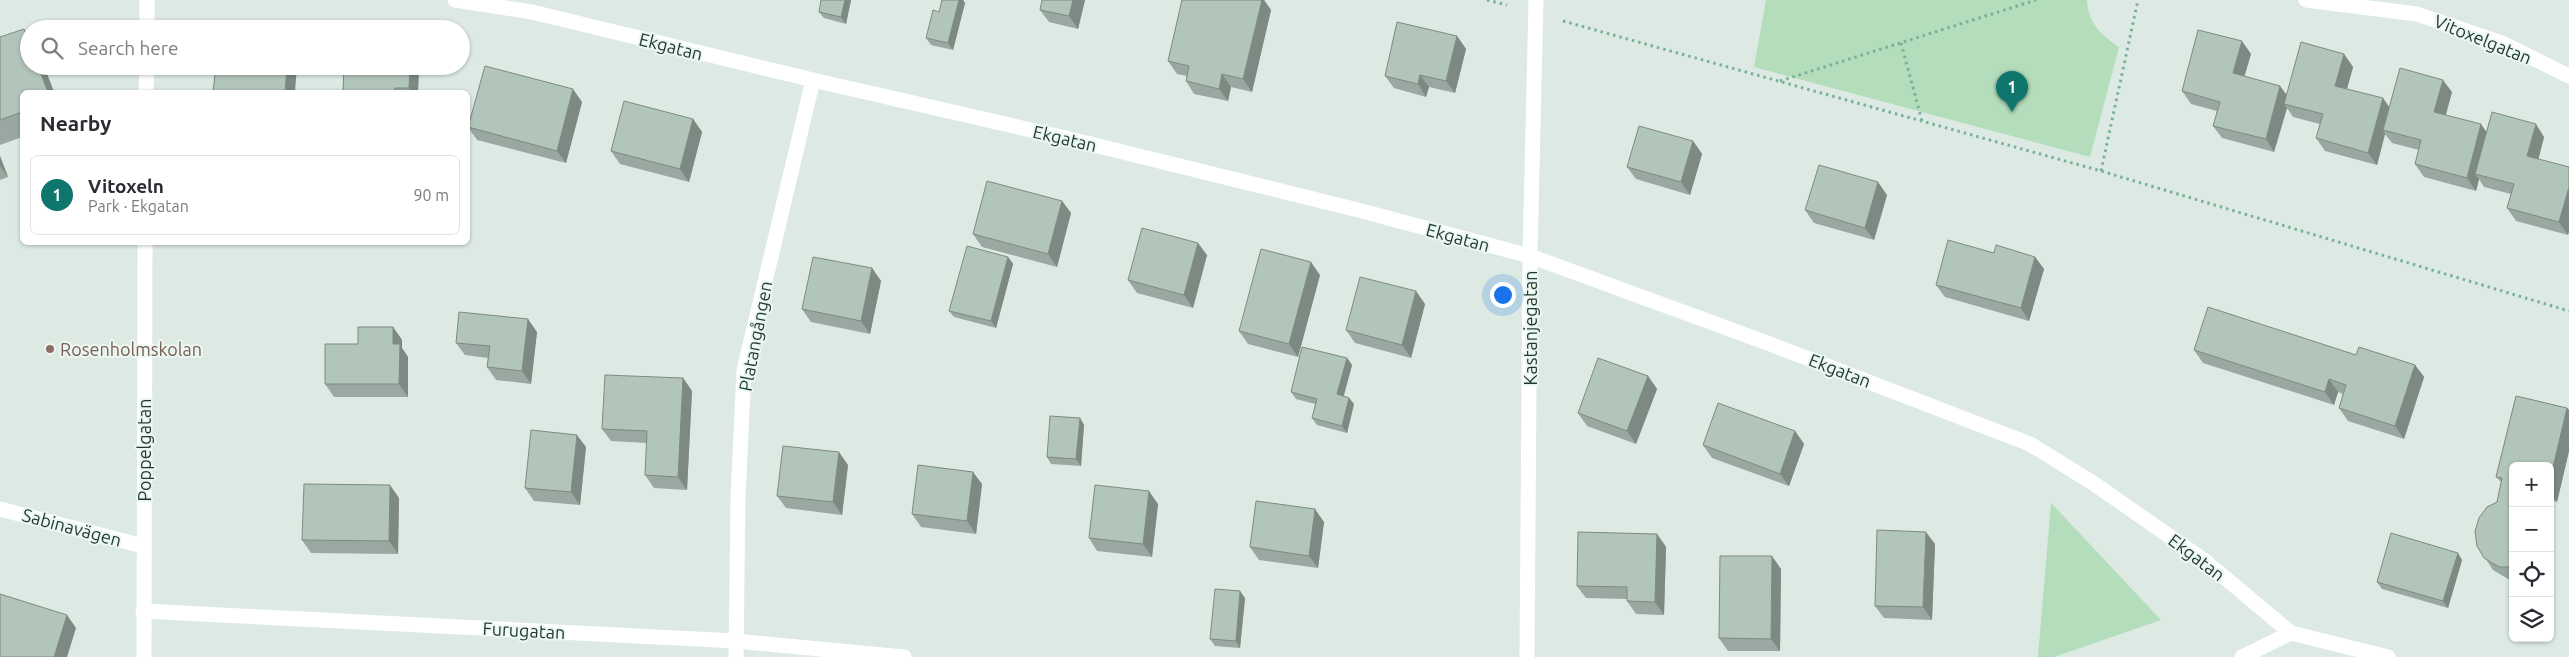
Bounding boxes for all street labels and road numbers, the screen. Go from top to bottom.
street label: Vitoxelgatan [2431,10,2535,68]
street label: Ekgatan [637,28,705,64]
street label: Ekgatan [1031,121,1099,155]
street label: Ekgatan [1424,219,1492,255]
street label: Kastanjegatan [1520,270,1540,386]
street label: Platangången [735,279,775,393]
street label: Ekgatan [1806,349,1874,391]
street label: Poppelgatan [134,399,154,501]
street label: Sabinavägen [20,504,124,550]
street label: Ekgatan [2165,529,2229,585]
street label: Furugatan [482,618,566,642]

